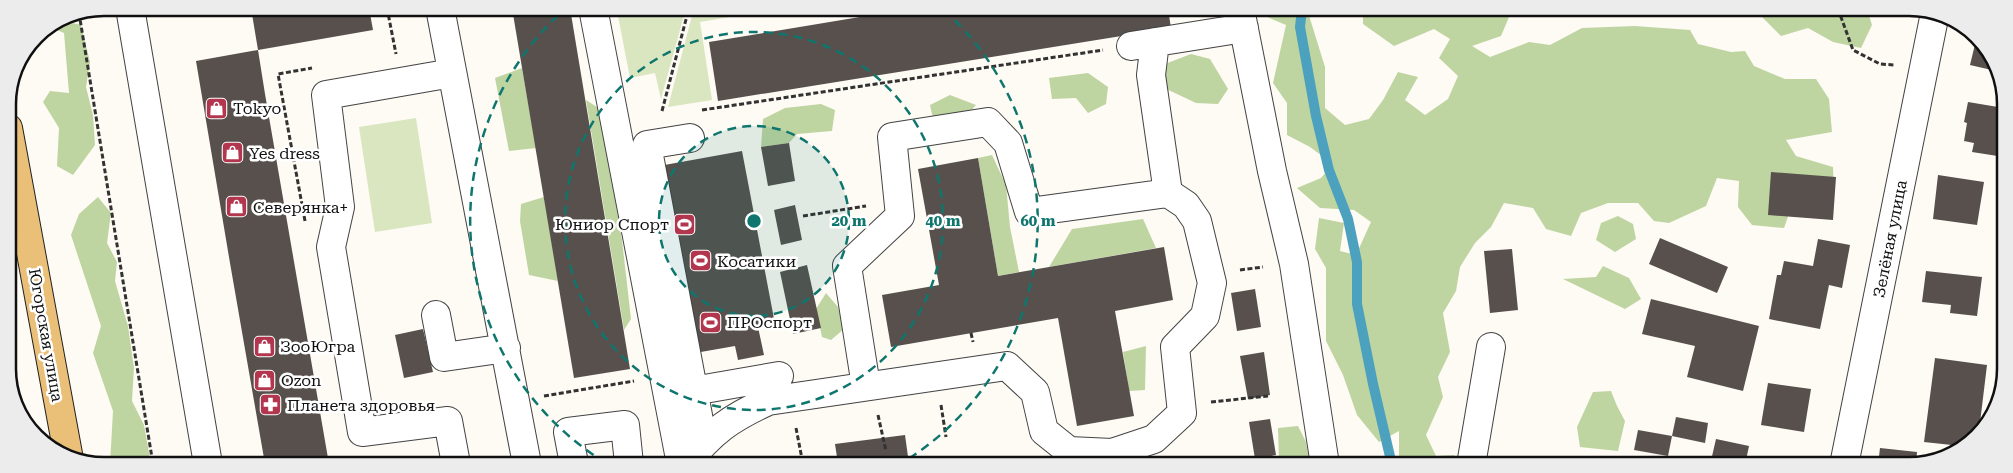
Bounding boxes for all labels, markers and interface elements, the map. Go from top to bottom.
shop icon: Tokyo [205,96,229,120]
place label: Tokyo [233,99,282,118]
shop icon: Yes dress [221,141,245,165]
place label: Yes dress [249,144,320,163]
street label: Зелёная улица [1869,178,1911,300]
shop icon: Северянка+ [225,195,249,219]
place label: Северянка+ [253,198,348,217]
sports icon: Юниор Спорт [673,212,697,236]
centre of rings [745,212,763,230]
text: 20 m [831,212,867,230]
text: 40 m [925,212,961,230]
text: 60 m [1020,212,1056,230]
place label: Юниор Спорт [555,215,669,234]
sports icon: Косатики [689,249,713,273]
place label: Косатики [717,252,797,271]
street label: Югорская улица [25,267,67,404]
sports icon: ПРОспорт [699,310,723,334]
place label: ПРОспорт [727,313,812,332]
shop icon: ЗооЮгра [252,334,276,358]
place label: ЗооЮгра [280,337,356,356]
shop icon: Ozon [253,368,277,392]
place label: Ozon [281,371,321,390]
pharmacy icon: Планета здоровья [259,393,283,417]
place label: Планета здоровья [287,396,435,415]

